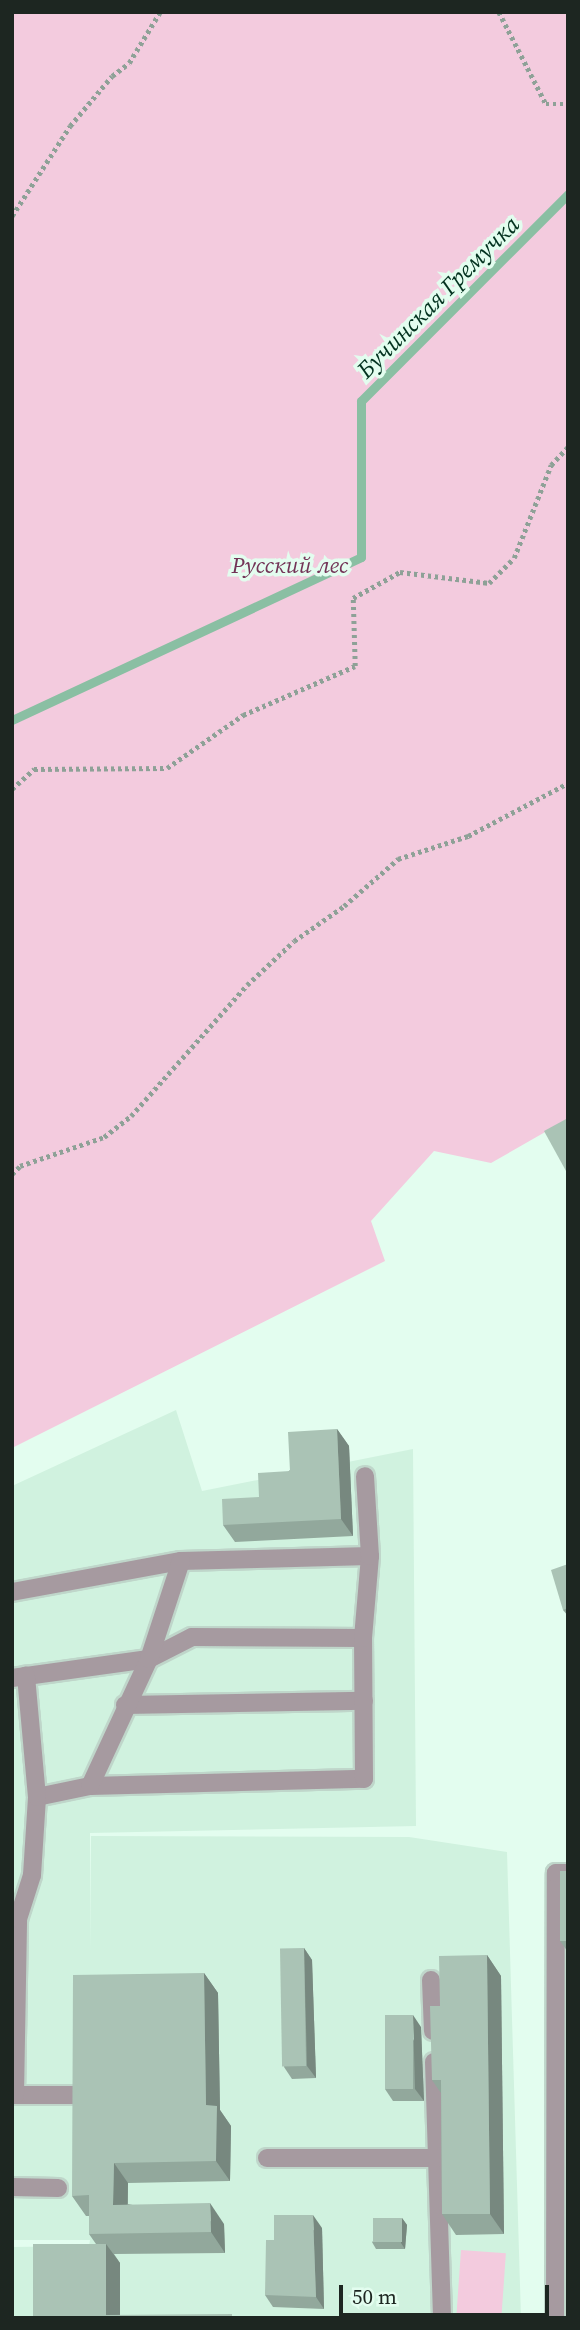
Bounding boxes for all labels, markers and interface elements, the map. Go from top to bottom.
water label: Бучинская Гремучка [351,210,525,384]
park label: Русский лес [232,551,348,579]
scale bar [342,2270,552,2314]
text: 50 m [352,2282,397,2311]

